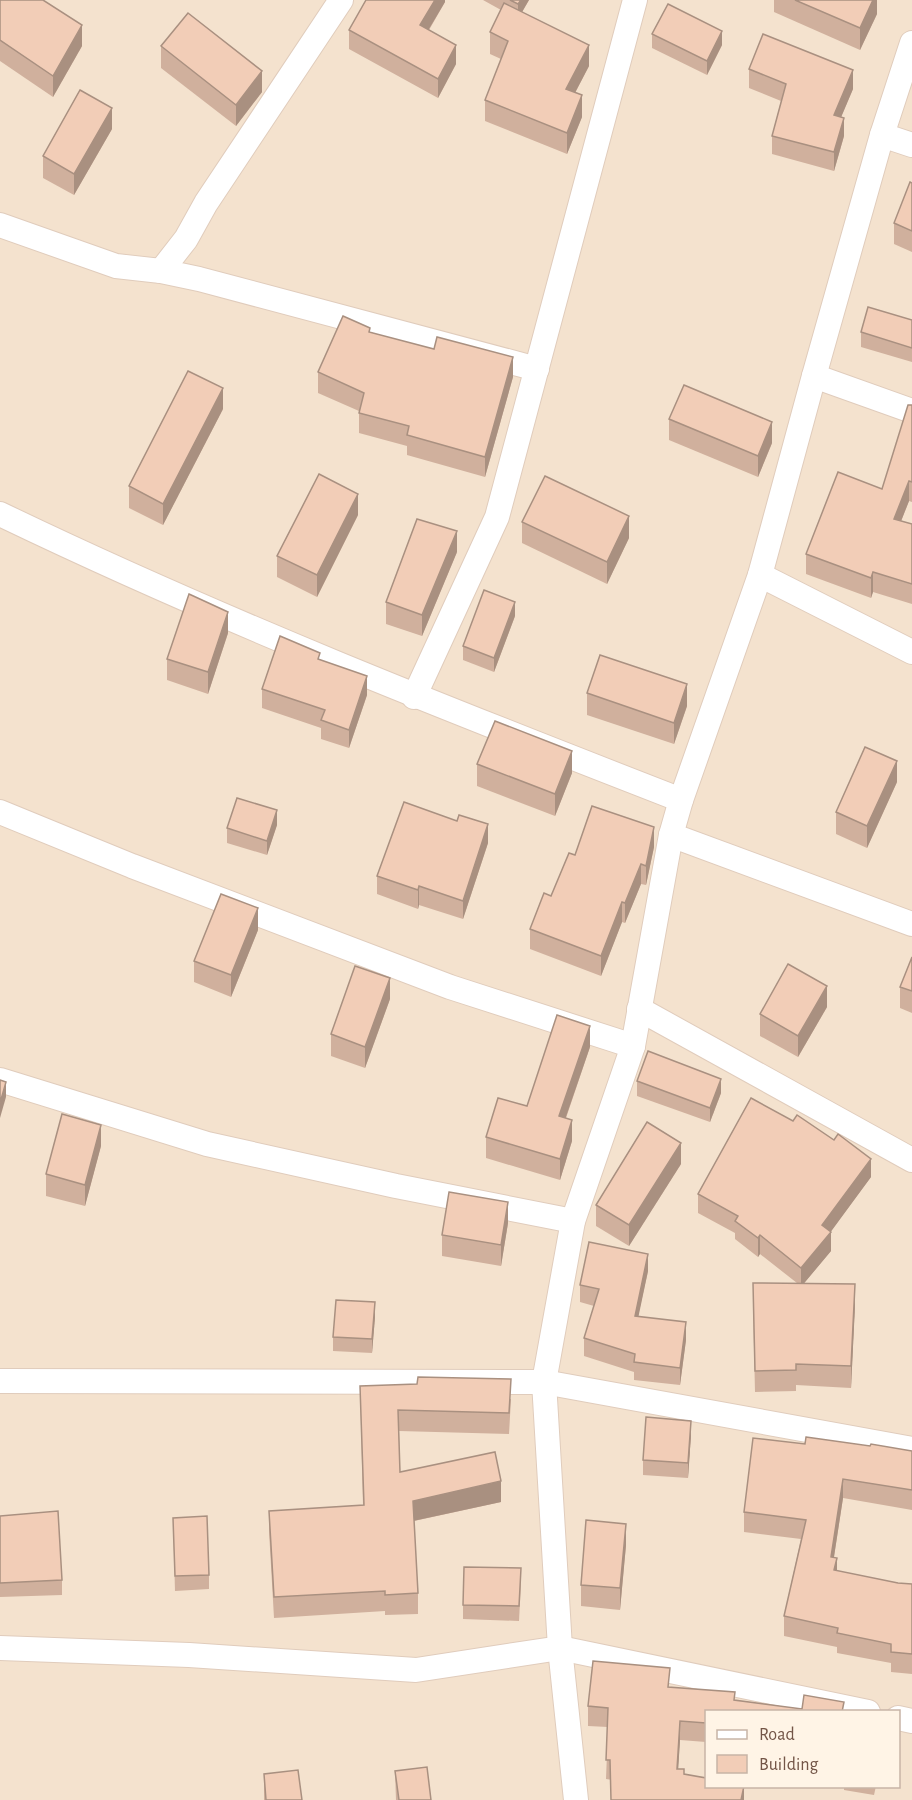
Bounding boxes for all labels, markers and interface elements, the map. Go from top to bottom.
legend [705,1710,900,1788]
text: Road [759,1726,795,1744]
text: Building [759,1756,819,1774]

